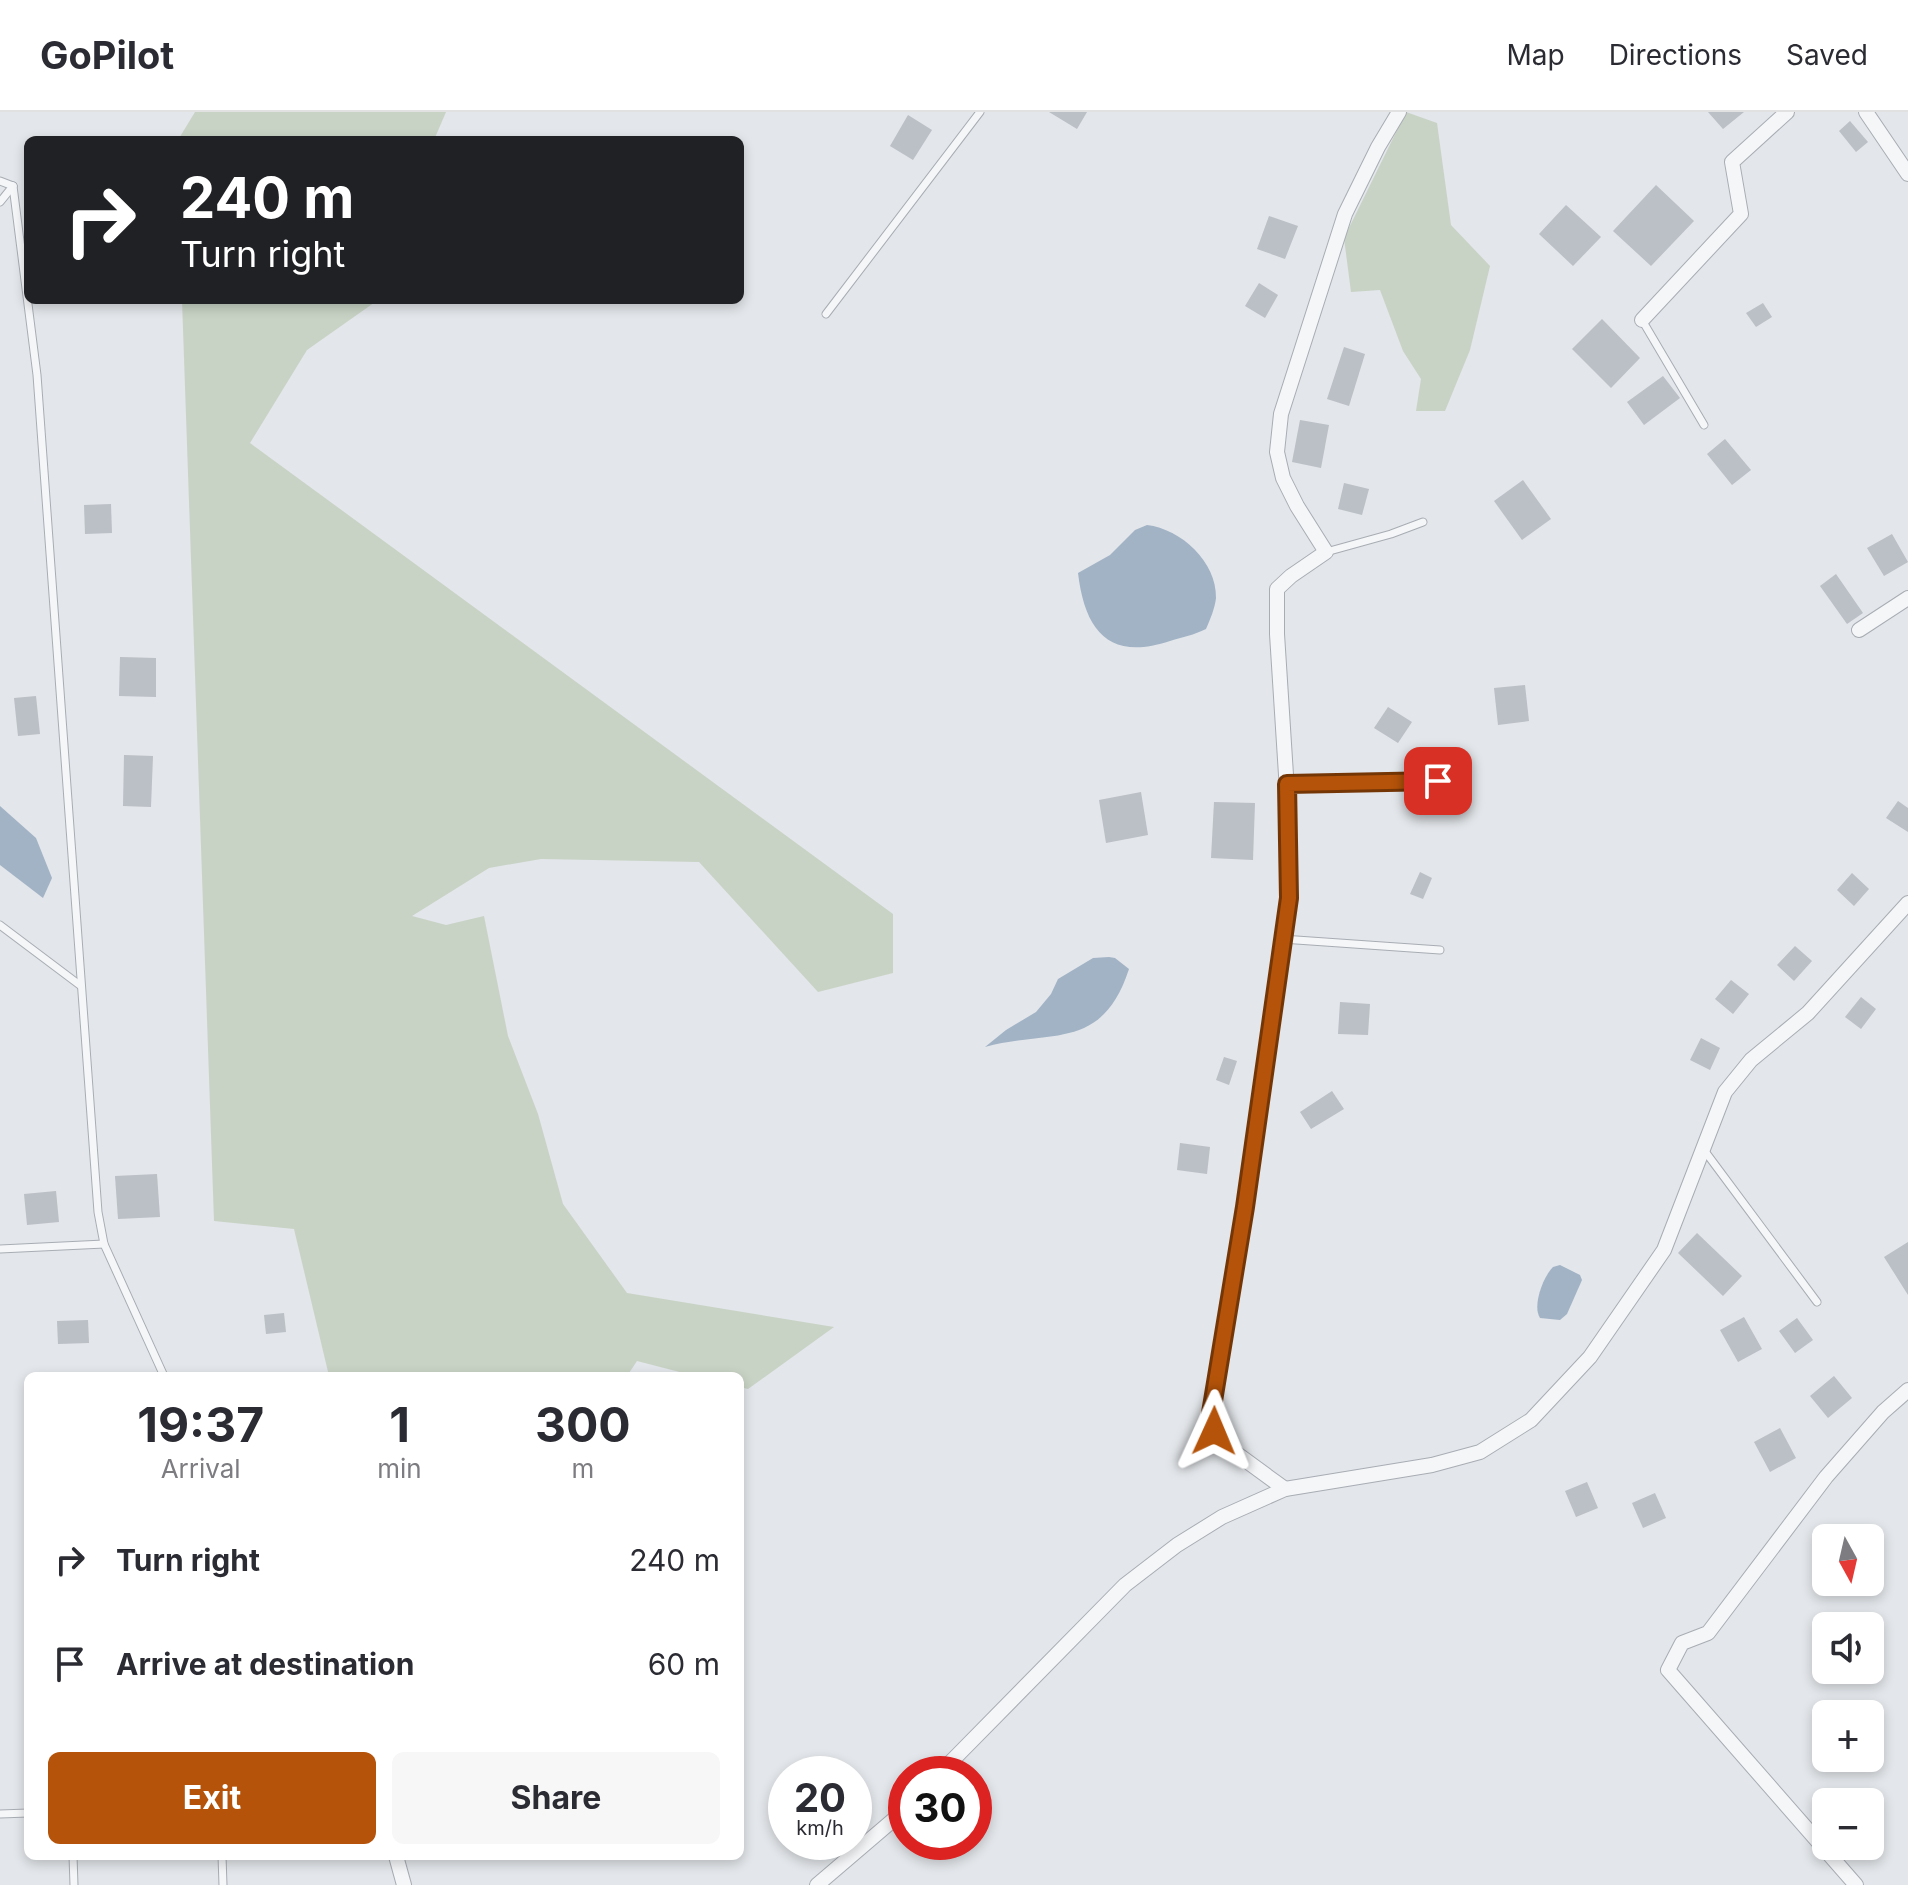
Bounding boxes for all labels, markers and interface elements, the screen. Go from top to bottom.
text: GoPilot [40,32,174,78]
text: Map [1506,38,1565,72]
text: Directions [1609,38,1742,72]
text: Saved [1786,38,1868,72]
text: 240 m [180,164,354,232]
icon: right [48,168,152,272]
text: Turn right [180,232,345,276]
pin [1404,747,1472,815]
icon: arrive [1416,759,1460,803]
position arrow [1172,1389,1256,1473]
text: 19:37 [137,1395,264,1454]
text: 1 [389,1395,410,1454]
text: 300 [535,1395,631,1454]
text: Arrival [161,1453,241,1484]
text: min [377,1453,422,1484]
text: m [571,1453,594,1484]
north arrow [1812,1524,1884,1596]
map controls [1812,1524,1884,1860]
icon: right [48,1538,92,1582]
text: Turn right [116,1542,260,1578]
text: 240 m [629,1542,720,1578]
button: sound [1812,1612,1884,1684]
icon: arrive [48,1642,92,1686]
text: Arrive at destination [116,1646,414,1682]
text: 60 m [648,1646,720,1682]
button: + [1812,1700,1884,1772]
button: Exit [48,1752,376,1844]
button: Share [392,1752,720,1844]
speed limit sign: 30 [888,1756,992,1860]
text: 20 [794,1773,846,1822]
button: − [1812,1788,1884,1860]
text: km/h [796,1816,844,1840]

